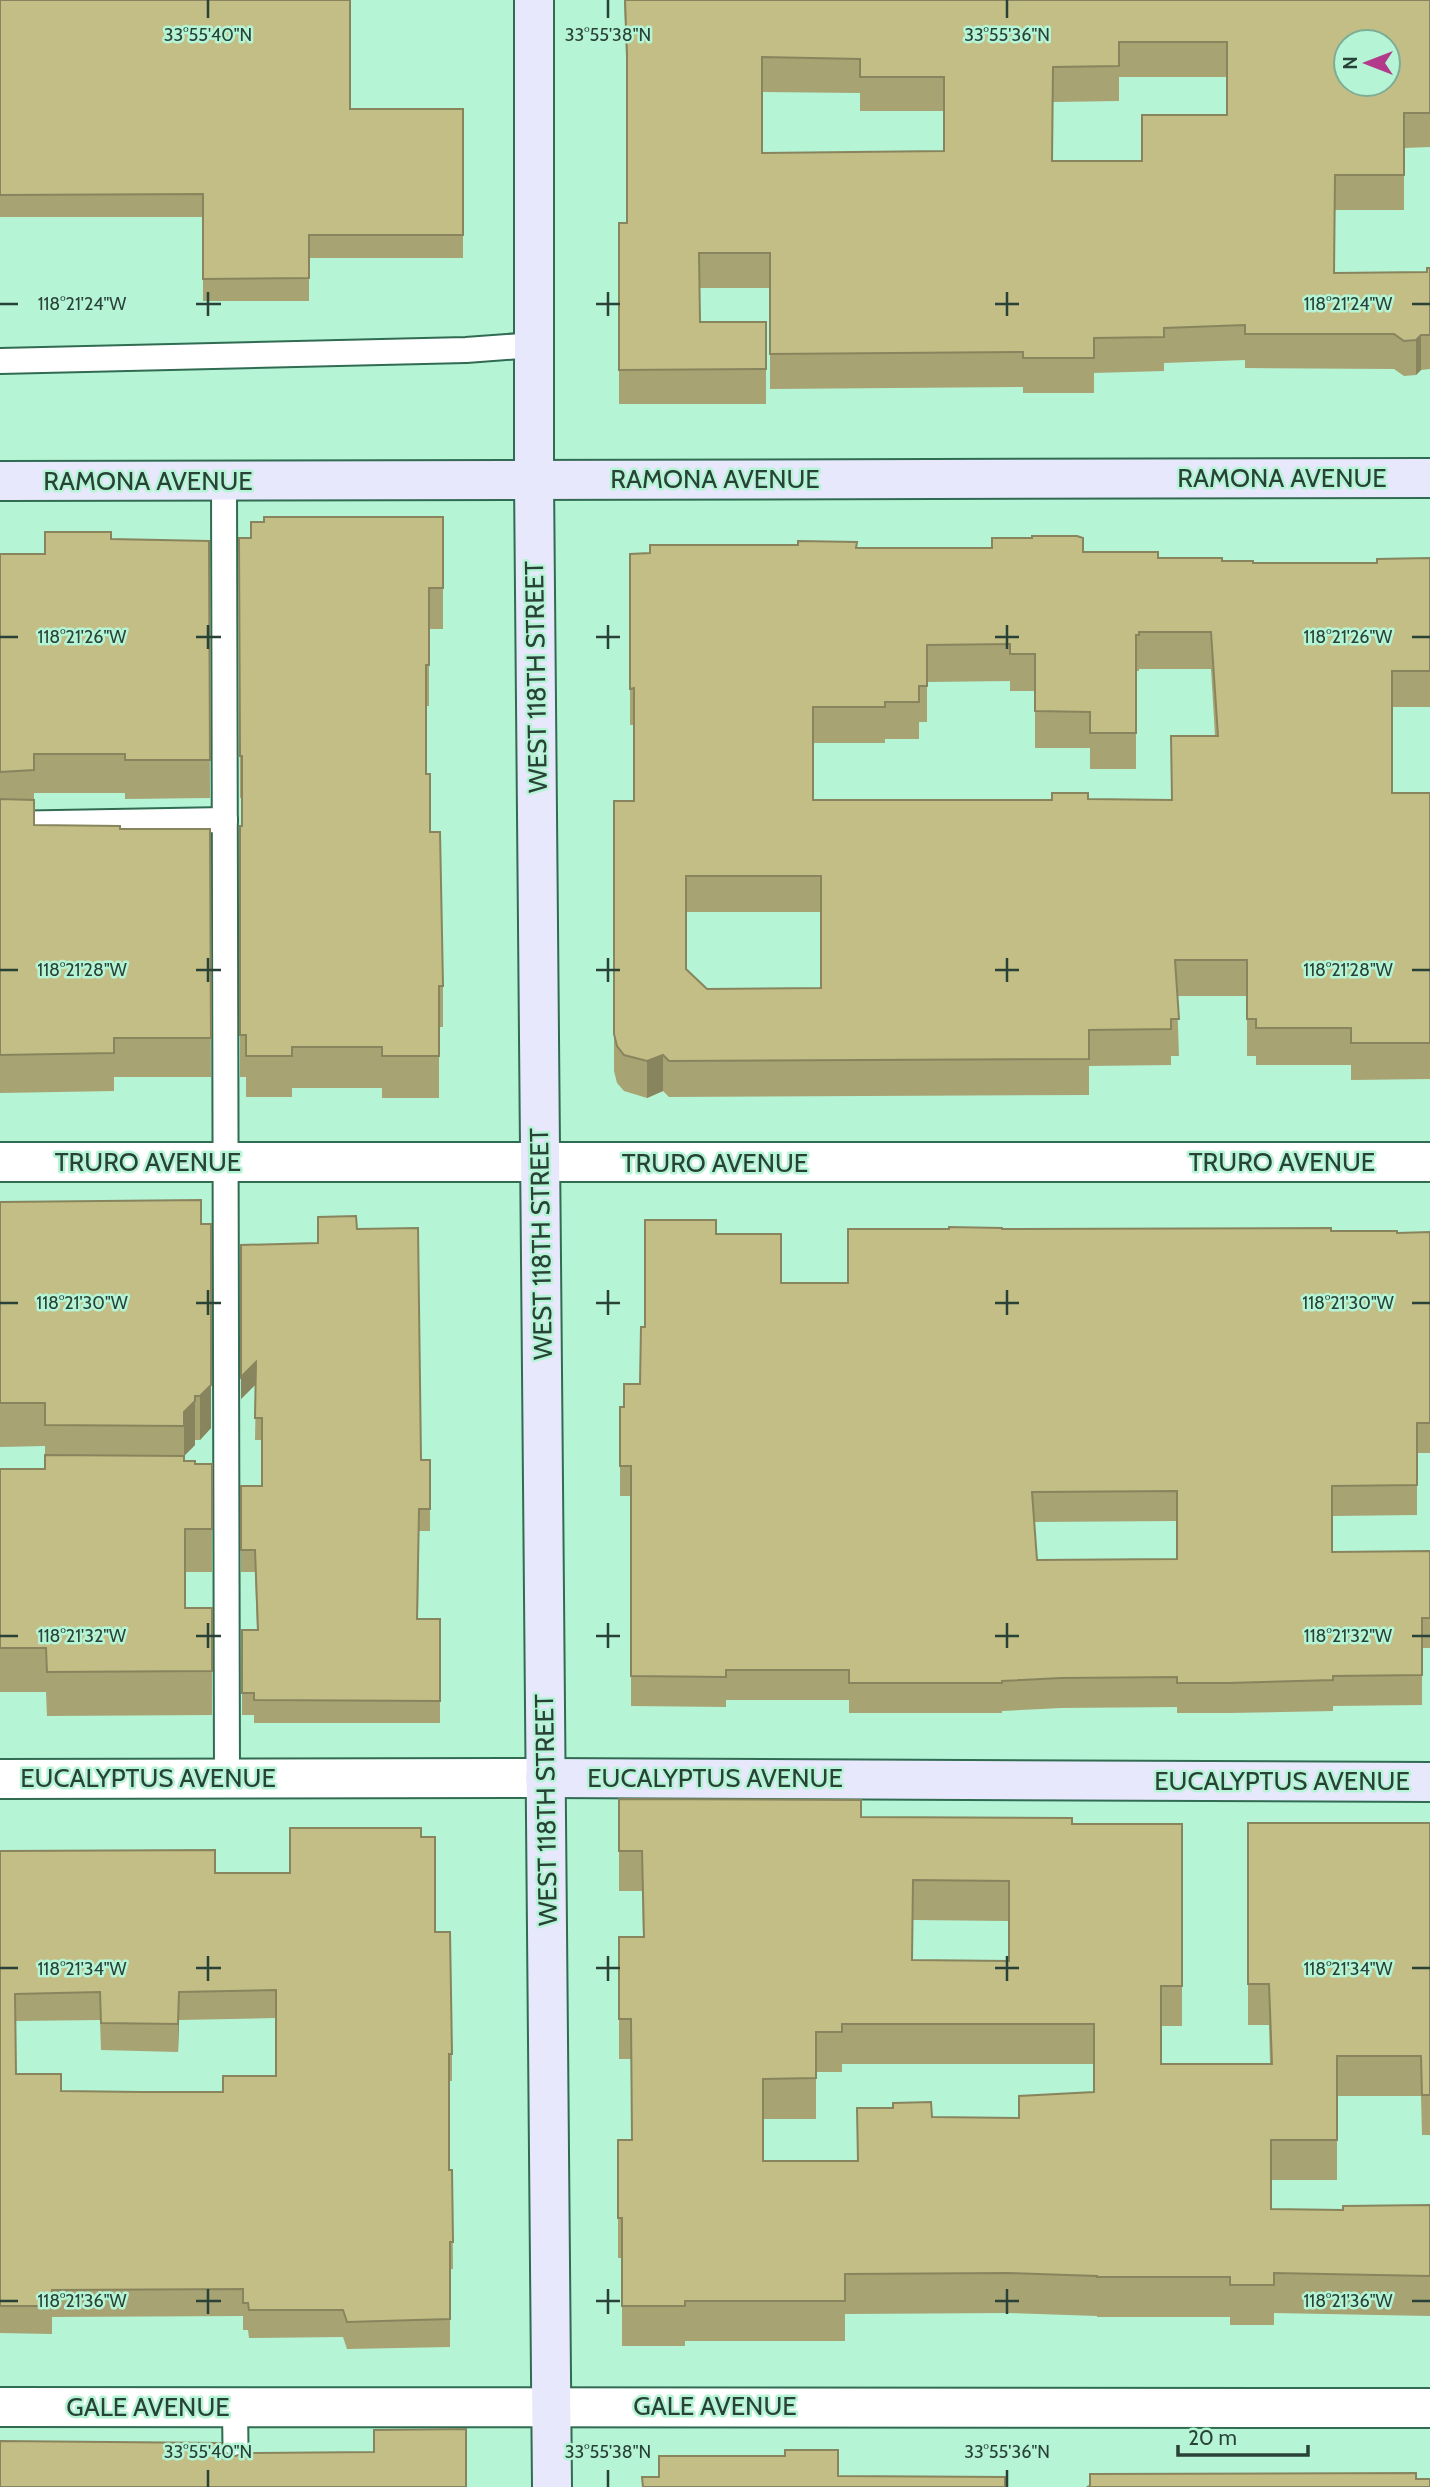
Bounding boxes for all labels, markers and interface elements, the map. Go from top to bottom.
text: 33°55'40"N [164,24,252,46]
text: 33°55'38"N [565,24,651,46]
text: 33°55'36"N [964,24,1050,46]
north arrow [1332,28,1402,98]
text: N [1339,56,1362,70]
text: 118°21'24"W [38,293,126,315]
text: 118°21'24"W [1304,293,1392,315]
street label: RAMONA AVENUE [1177,462,1387,494]
street label: RAMONA AVENUE [610,463,820,495]
street label: RAMONA AVENUE [43,465,253,497]
street label: WEST 118TH STREET [518,561,554,793]
text: 118°21'26"W [38,626,126,648]
text: 118°21'26"W [1304,626,1392,648]
text: 118°21'28"W [37,959,127,981]
text: 118°21'28"W [1303,959,1393,981]
street label: WEST 118TH STREET [523,1128,559,1360]
street label: TRURO AVENUE [55,1146,241,1178]
street label: TRURO AVENUE [1189,1146,1375,1178]
street label: TRURO AVENUE [622,1147,808,1179]
text: 118°21'30"W [36,1292,128,1314]
text: 118°21'30"W [1302,1292,1394,1314]
text: 118°21'32"W [38,1625,126,1647]
text: 118°21'32"W [1304,1625,1392,1647]
street label: WEST 118TH STREET [528,1694,564,1926]
street label: EUCALYPTUS AVENUE [20,1762,276,1794]
street label: EUCALYPTUS AVENUE [587,1762,843,1794]
street label: EUCALYPTUS AVENUE [1154,1765,1410,1797]
text: 118°21'34"W [37,1958,127,1980]
text: 118°21'34"W [1303,1958,1393,1980]
text: 118°21'36"W [37,2290,127,2312]
text: 118°21'36"W [1303,2290,1393,2312]
street label: GALE AVENUE [633,2390,797,2422]
street label: GALE AVENUE [66,2391,230,2423]
scale bar [1178,2414,1308,2458]
text: 20 m [1188,2425,1237,2450]
text: 33°55'40"N [164,2441,252,2463]
text: 33°55'38"N [565,2441,651,2463]
text: 33°55'36"N [964,2441,1050,2463]

